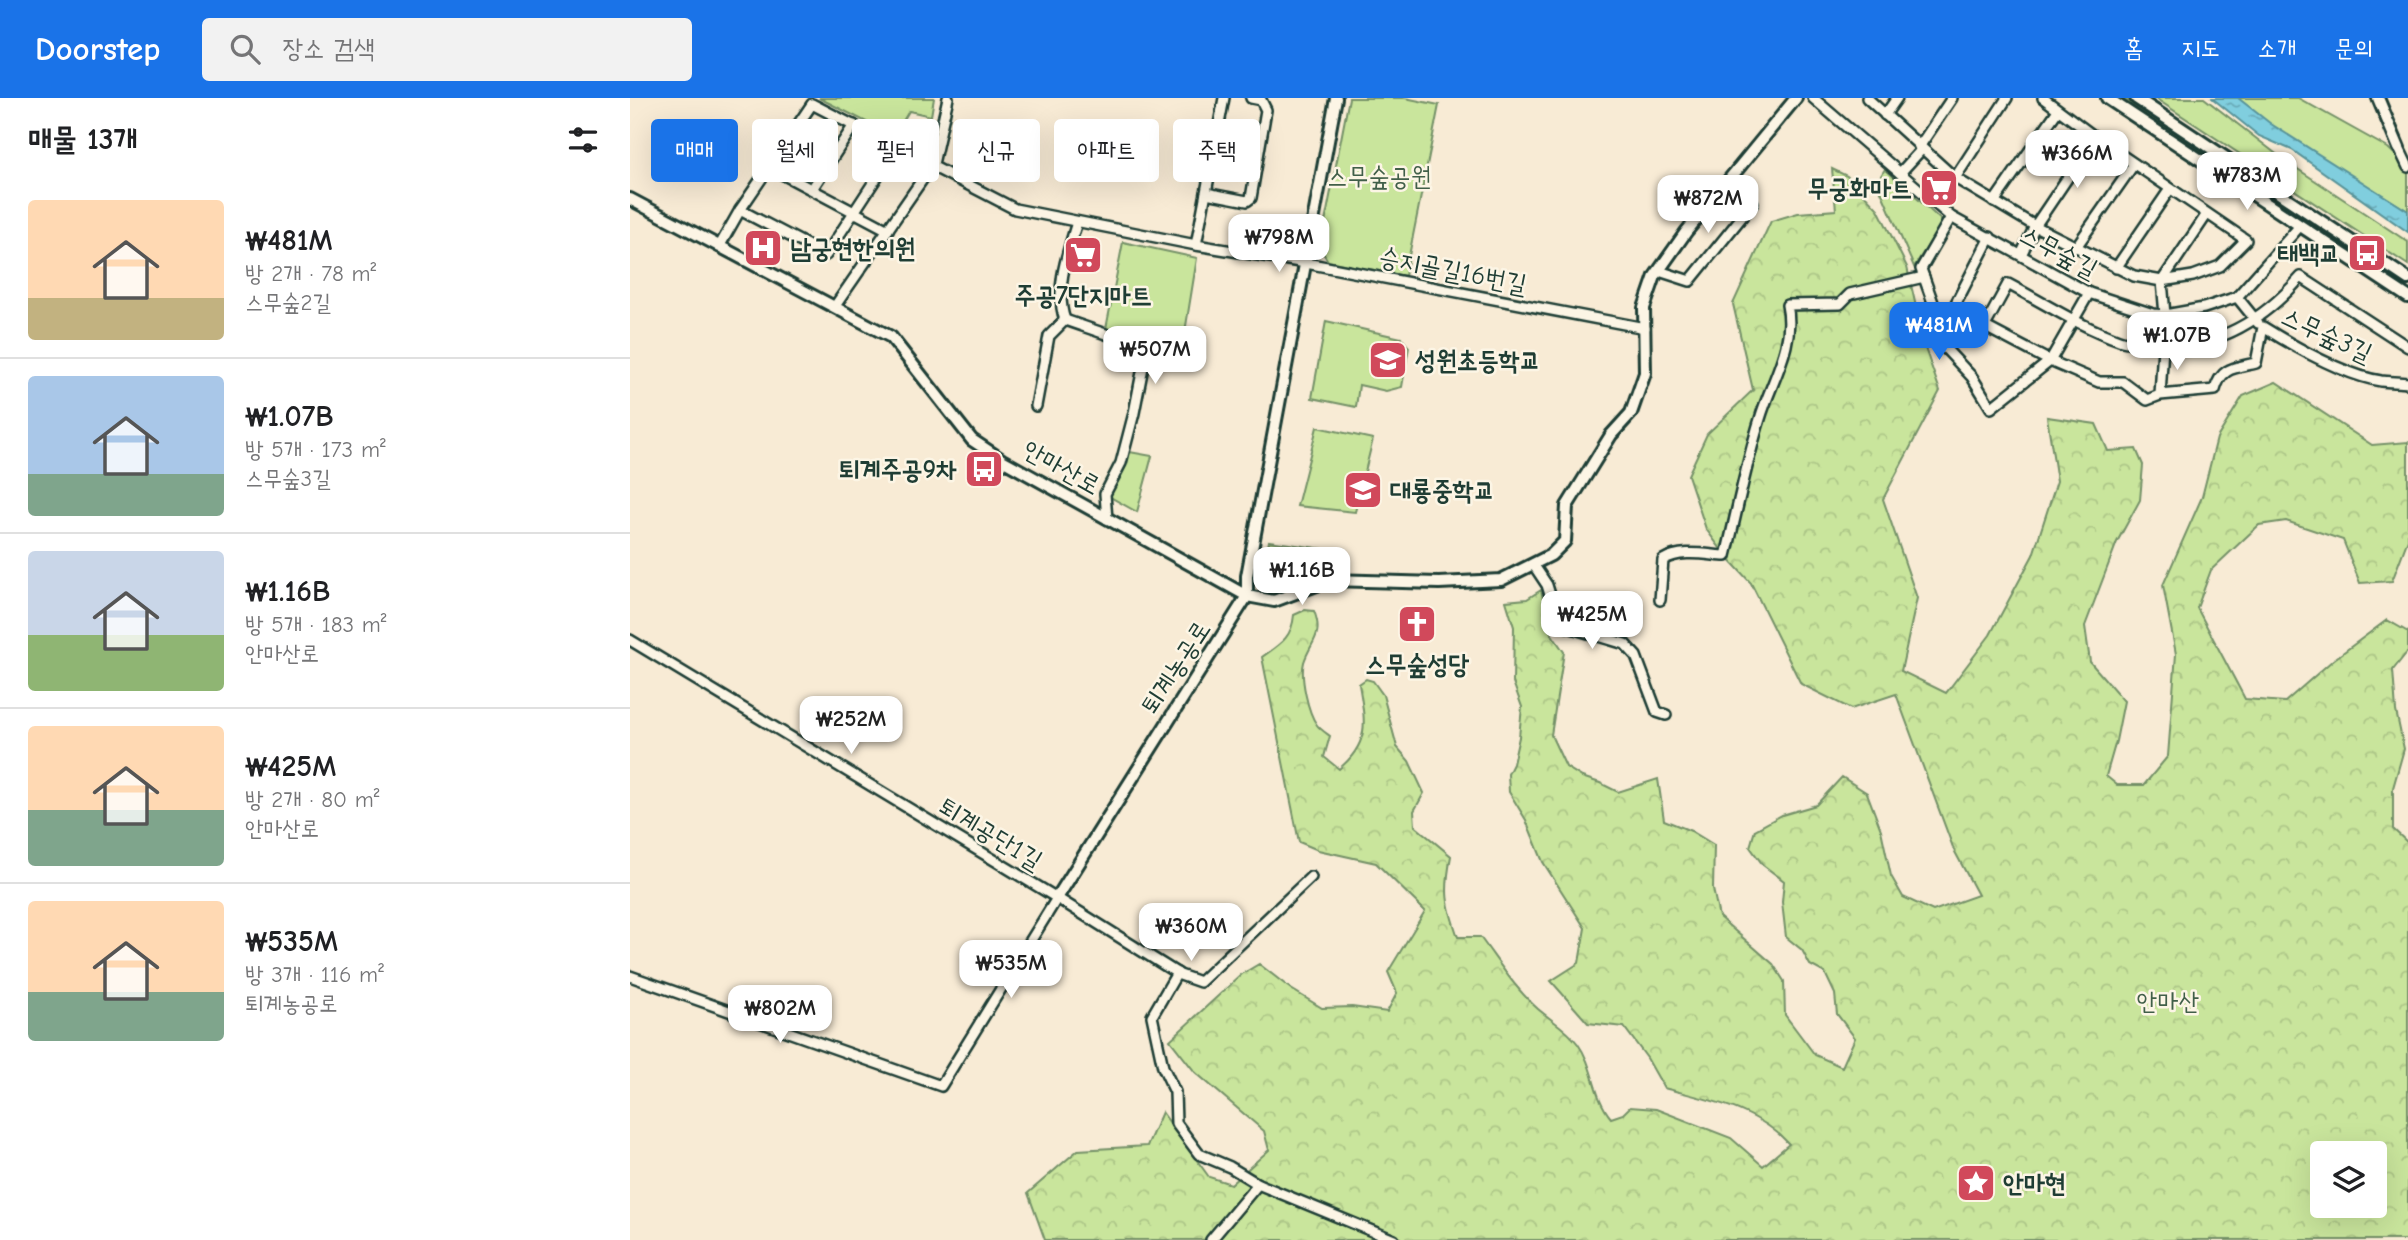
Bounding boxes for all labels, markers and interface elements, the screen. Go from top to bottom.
search box [202,18,692,81]
text: Doorstep [35,30,160,68]
icon: search [226,30,264,68]
text: 장소 검색 [282,34,375,64]
text: 홈 [2124,34,2143,62]
text: 지도 [2181,34,2220,62]
text: 소개 [2258,34,2296,62]
text: 문의 [2334,34,2373,62]
chip: 매매 [651,119,738,182]
chip: 월세 [752,119,838,182]
chip: 필터 [852,119,939,182]
chip: 신규 [953,119,1040,182]
chip: 아파트 [1054,119,1159,182]
chip: 주택 [1173,119,1260,182]
icon: filters [564,121,602,159]
text: 매물 13개 [28,122,138,157]
pin: ₩366M [2028,130,2126,190]
text: ₩366M [2041,139,2113,166]
pin: ₩783M [2198,152,2296,212]
text: ₩783M [2213,161,2281,188]
park label: 스무숲공원 [1327,162,1431,192]
supermarket icon: 무궁화마트 [1918,167,1960,209]
place label: 무궁화마트 [1807,174,1912,204]
pin: ₩872M [1659,176,1757,235]
text: ₩872M [1673,184,1743,211]
pin: ₩798M [1230,214,1328,274]
street label: 스무숲길 [2015,219,2103,285]
text: ₩481M [245,223,333,258]
text: ₩798M [1244,223,1314,250]
hospital icon: 남궁현한의원 [742,227,784,269]
icon: home [84,228,168,312]
bus stop icon: 태백교 [2346,232,2388,274]
place label: 남궁현한의원 [790,234,916,264]
supermarket icon: 주공7단지마트 [1062,234,1104,276]
place label: 태백교 [2277,239,2340,269]
street label: 승지골길16번길 [1376,242,1529,300]
text: 방 2개 · 78 m² [245,260,376,287]
place label: 주공7단지마트 [1014,281,1152,311]
text: 스무숲2길 [245,289,331,316]
street label: 스무숲3길 [2276,301,2377,369]
pin: ₩481M [1890,302,1988,362]
text: ₩481M [1905,311,1973,338]
pin: ₩1.07B [2120,313,2234,372]
text: ₩1.07B [2143,321,2211,348]
pin: ₩507M [1106,327,1204,386]
text: ₩507M [1119,335,1191,362]
school or university icon: 성원초등학교 [1367,339,1409,381]
place label: 성원초등학교 [1415,346,1541,376]
text: ₩1.07B [245,399,334,434]
icon: home [84,404,168,488]
street label: 안마산로 [1018,434,1105,501]
text: 방 5개 · 173 m² [245,436,386,463]
bus stop icon: 퇴계주공9차 [963,448,1005,490]
place label: 퇴계주공9차 [839,455,957,485]
text: 스무숲3길 [245,465,331,492]
school or university icon: 대룡중학교 [1342,469,1384,511]
place label: 대룡중학교 [1390,476,1495,506]
pin: ₩1.16B [1245,547,1359,607]
text: ₩1.16B [1269,556,1335,583]
text: ₩1.16B [245,574,330,609]
icon: home [84,579,168,663]
pin: ₩425M [1543,592,1641,651]
text: ₩425M [1557,600,1627,627]
church icon: 스무숲성당 [1396,603,1438,645]
text: 방 5개 · 183 m² [245,611,387,638]
street label: 퇴계농공로 [1135,616,1217,720]
text: 안마산로 [245,640,319,667]
place label: 스무숲성당 [1365,650,1469,680]
pin: ₩252M [802,696,900,756]
text: ₩252M [816,705,886,732]
text: ₩425M [245,749,336,784]
icon: home [84,754,168,838]
text: 방 2개 · 80 m² [245,786,379,813]
street label: 퇴계공단1길 [934,791,1048,876]
text: 안마산로 [245,815,319,842]
pin: ₩360M [1142,904,1240,963]
text: ₩360M [1155,912,1227,939]
text: ₩535M [245,924,338,959]
icon: home [84,929,168,1013]
pin: ₩535M [962,940,1060,1000]
text: ₩535M [975,949,1047,976]
text: 방 3개 · 116 m² [245,961,384,988]
pin: ₩802M [731,986,829,1045]
park label: 안마산 [2137,987,2199,1017]
text: 퇴계농공로 [245,990,338,1017]
text: ₩802M [744,994,816,1021]
map controls [2310,1141,2387,1218]
button: layers [2310,1141,2387,1218]
place icon: 안마현 [1955,1162,1997,1204]
place label: 안마현 [2003,1169,2066,1199]

